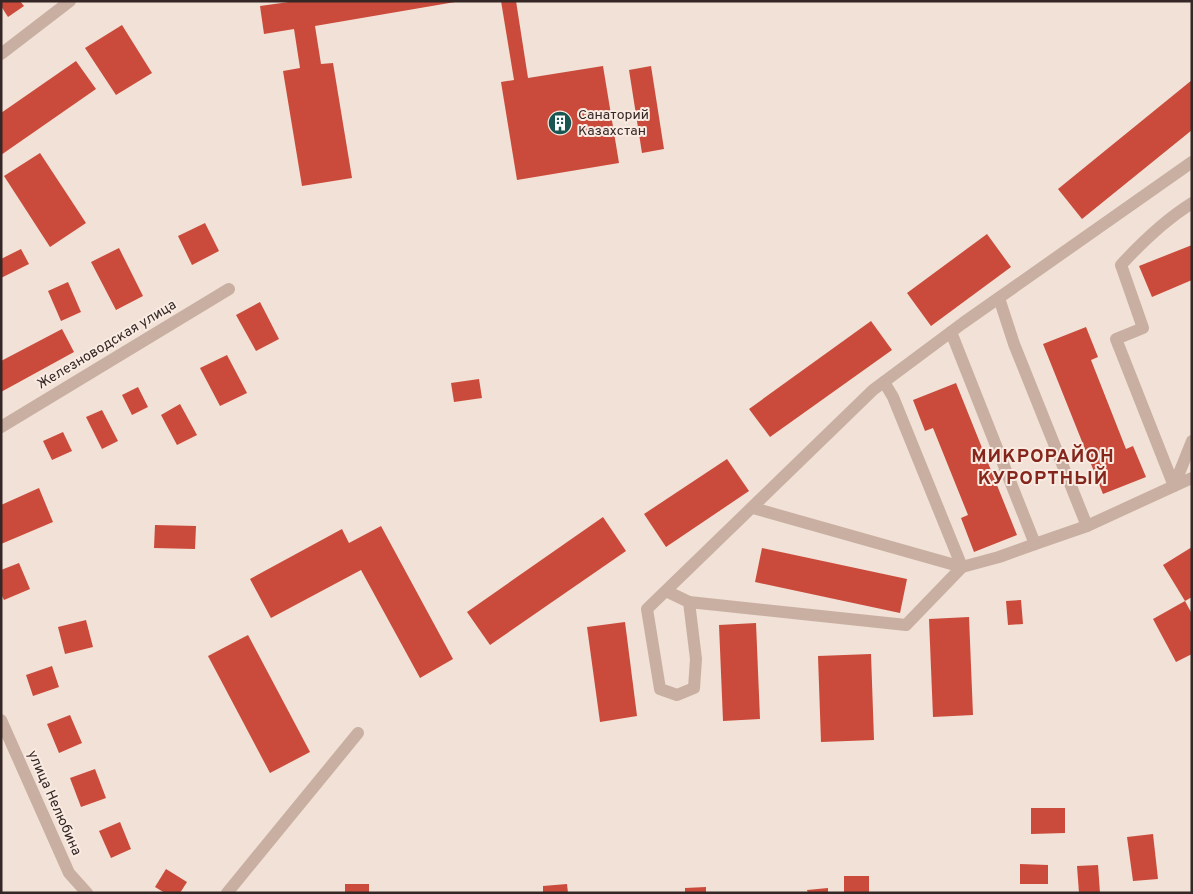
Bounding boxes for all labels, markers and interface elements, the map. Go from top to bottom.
place label: Санаторий Казахстан [578,107,649,140]
building icon: Санаторий Казахстан [547,110,573,136]
street label: Железноводская улица [34,297,180,393]
district label: МИКРОРАЙОН КУРОРТНЫЙ [971,444,1115,491]
street label: улица Нелюбина [23,748,85,858]

